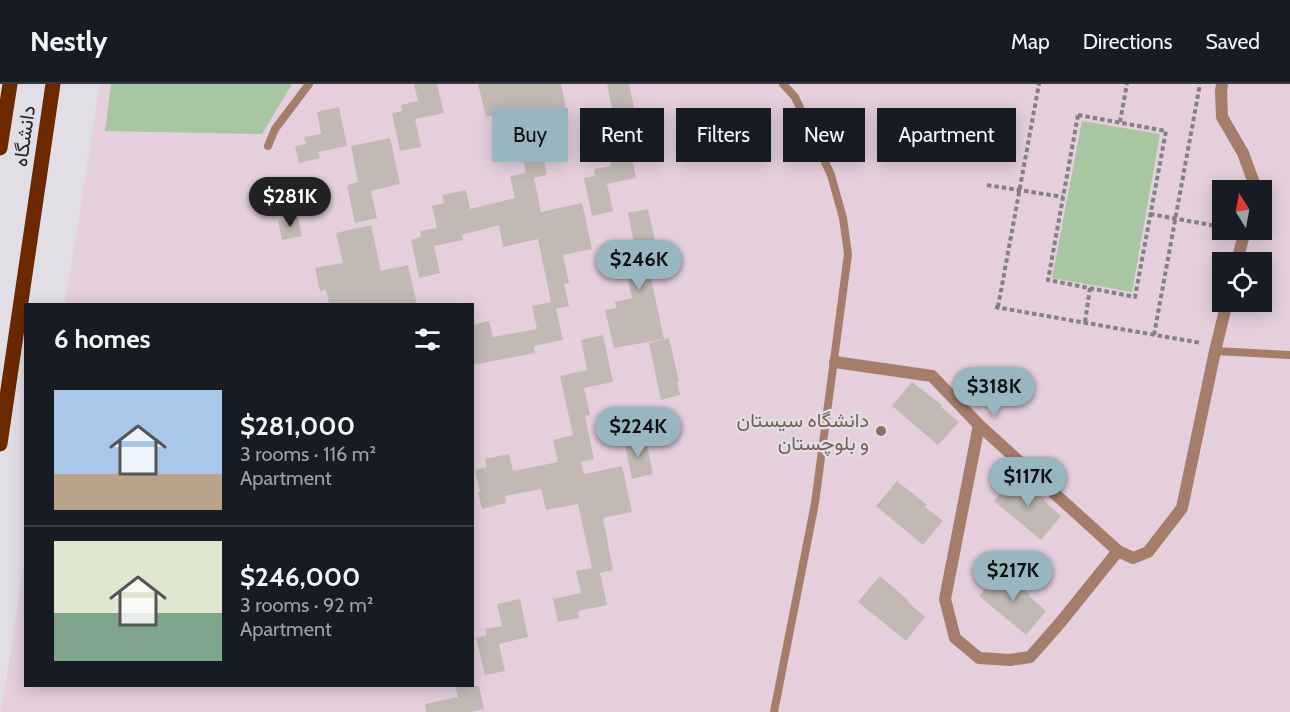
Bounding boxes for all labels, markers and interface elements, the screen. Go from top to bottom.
text: Nestly [30,24,108,58]
text: Map [1011,29,1050,54]
text: Directions [1083,29,1172,54]
text: Saved [1205,29,1260,54]
street label: دانشگاه [8,104,40,168]
chip: Buy [492,108,568,162]
chip: Rent [580,108,664,162]
chip: Filters [676,108,771,162]
chip: New [783,108,865,162]
chip: Apartment [877,108,1016,162]
pin: $281K [248,177,332,228]
north arrow [1212,180,1272,240]
map controls [1212,180,1272,312]
text: $281K [263,184,317,208]
pin: $246K [597,240,681,291]
text: $246K [610,247,668,271]
button: locate [1212,252,1272,312]
text: 6 homes [54,323,151,355]
icon: filters [411,323,444,356]
pin: $318K [952,367,1036,418]
text: $318K [967,374,1021,398]
pin: $224K [596,407,680,458]
place label: دانشگاه سیستان و بلوچستان [737,408,869,457]
text: $281,000 [240,410,355,442]
icon: home [102,414,174,486]
text: $224K [609,414,667,438]
marker: دانشگاه سیستان و بلوچستان [874,424,888,438]
text: 3 rooms · 116 m² [240,442,376,466]
pin: $117K [986,457,1070,508]
text: $117K [1003,464,1053,488]
text: Apartment [240,466,332,490]
pin: $217K [971,551,1055,602]
text: $217K [987,558,1039,582]
text: $246,000 [240,561,360,593]
icon: home [102,565,174,637]
text: 3 rooms · 92 m² [240,593,373,617]
text: Apartment [240,617,332,641]

